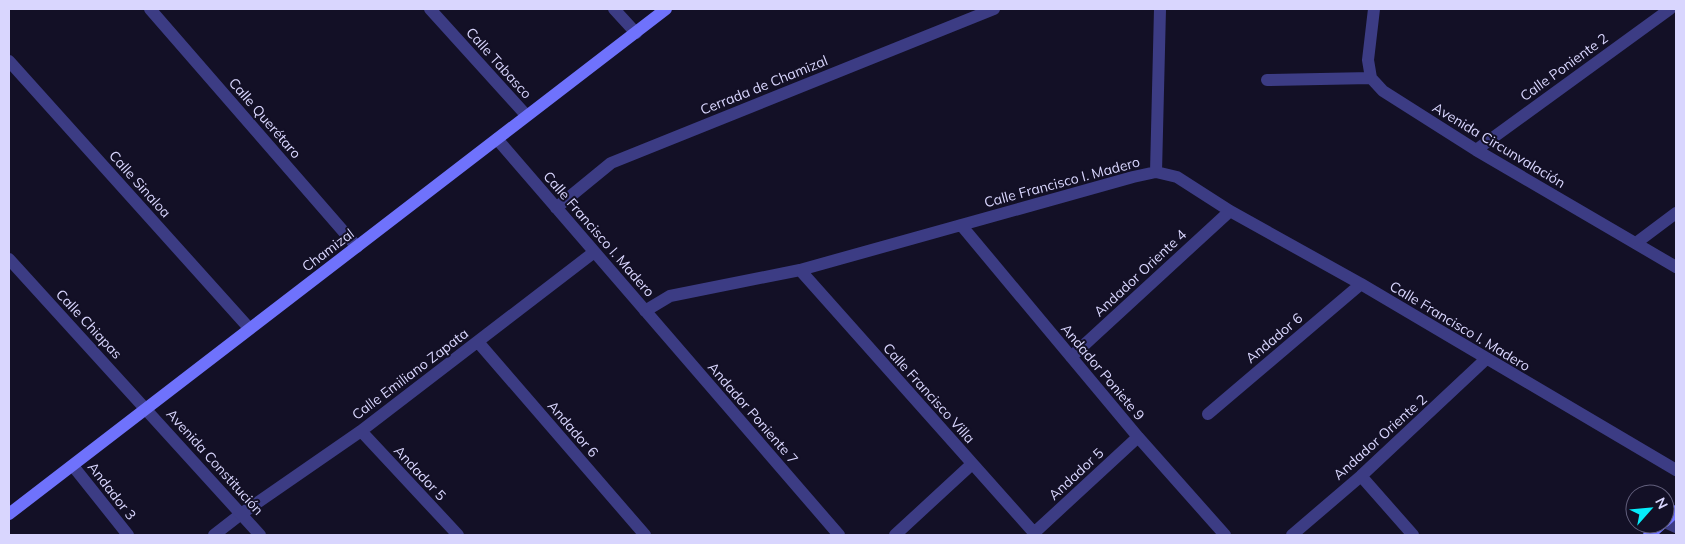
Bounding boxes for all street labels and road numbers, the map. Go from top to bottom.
street label: Calle Tabasco [462,24,536,102]
street label: Calle Poniente 2 [1517,29,1611,105]
street label: Cerrada de Chamizal [698,51,830,119]
street label: Calle Querétaro [225,74,305,162]
street label: Avenida Circunvalación [1429,98,1569,192]
street label: Calle Sinaloa [105,147,175,221]
street label: Calle Francisco I. Madero [982,153,1142,211]
street label: Calle Francisco I. Madero [540,168,658,300]
street label: Chamizal [298,225,358,275]
street label: Andador Oriente 4 [1090,225,1190,320]
street label: Calle Francisco I. Madero [1387,277,1533,375]
street label: Calle Chiapas [52,285,126,363]
street label: Andador 6 [1242,309,1306,367]
street label: Andador Poniete 9 [1057,320,1149,424]
street label: Calle Emiliano Zapata [348,324,472,424]
street label: Calle Francisco Villa [879,339,979,447]
street label: Andador Poniente 7 [704,358,802,468]
street label: Andador Oriente 2 [1329,390,1431,484]
street label: Andador 6 [544,397,602,461]
street label: Avenida Constitución [163,405,267,519]
street label: Andador 5 [390,442,450,504]
street label: Andador 5 [1045,444,1107,504]
street label: Andador 3 [84,458,140,524]

